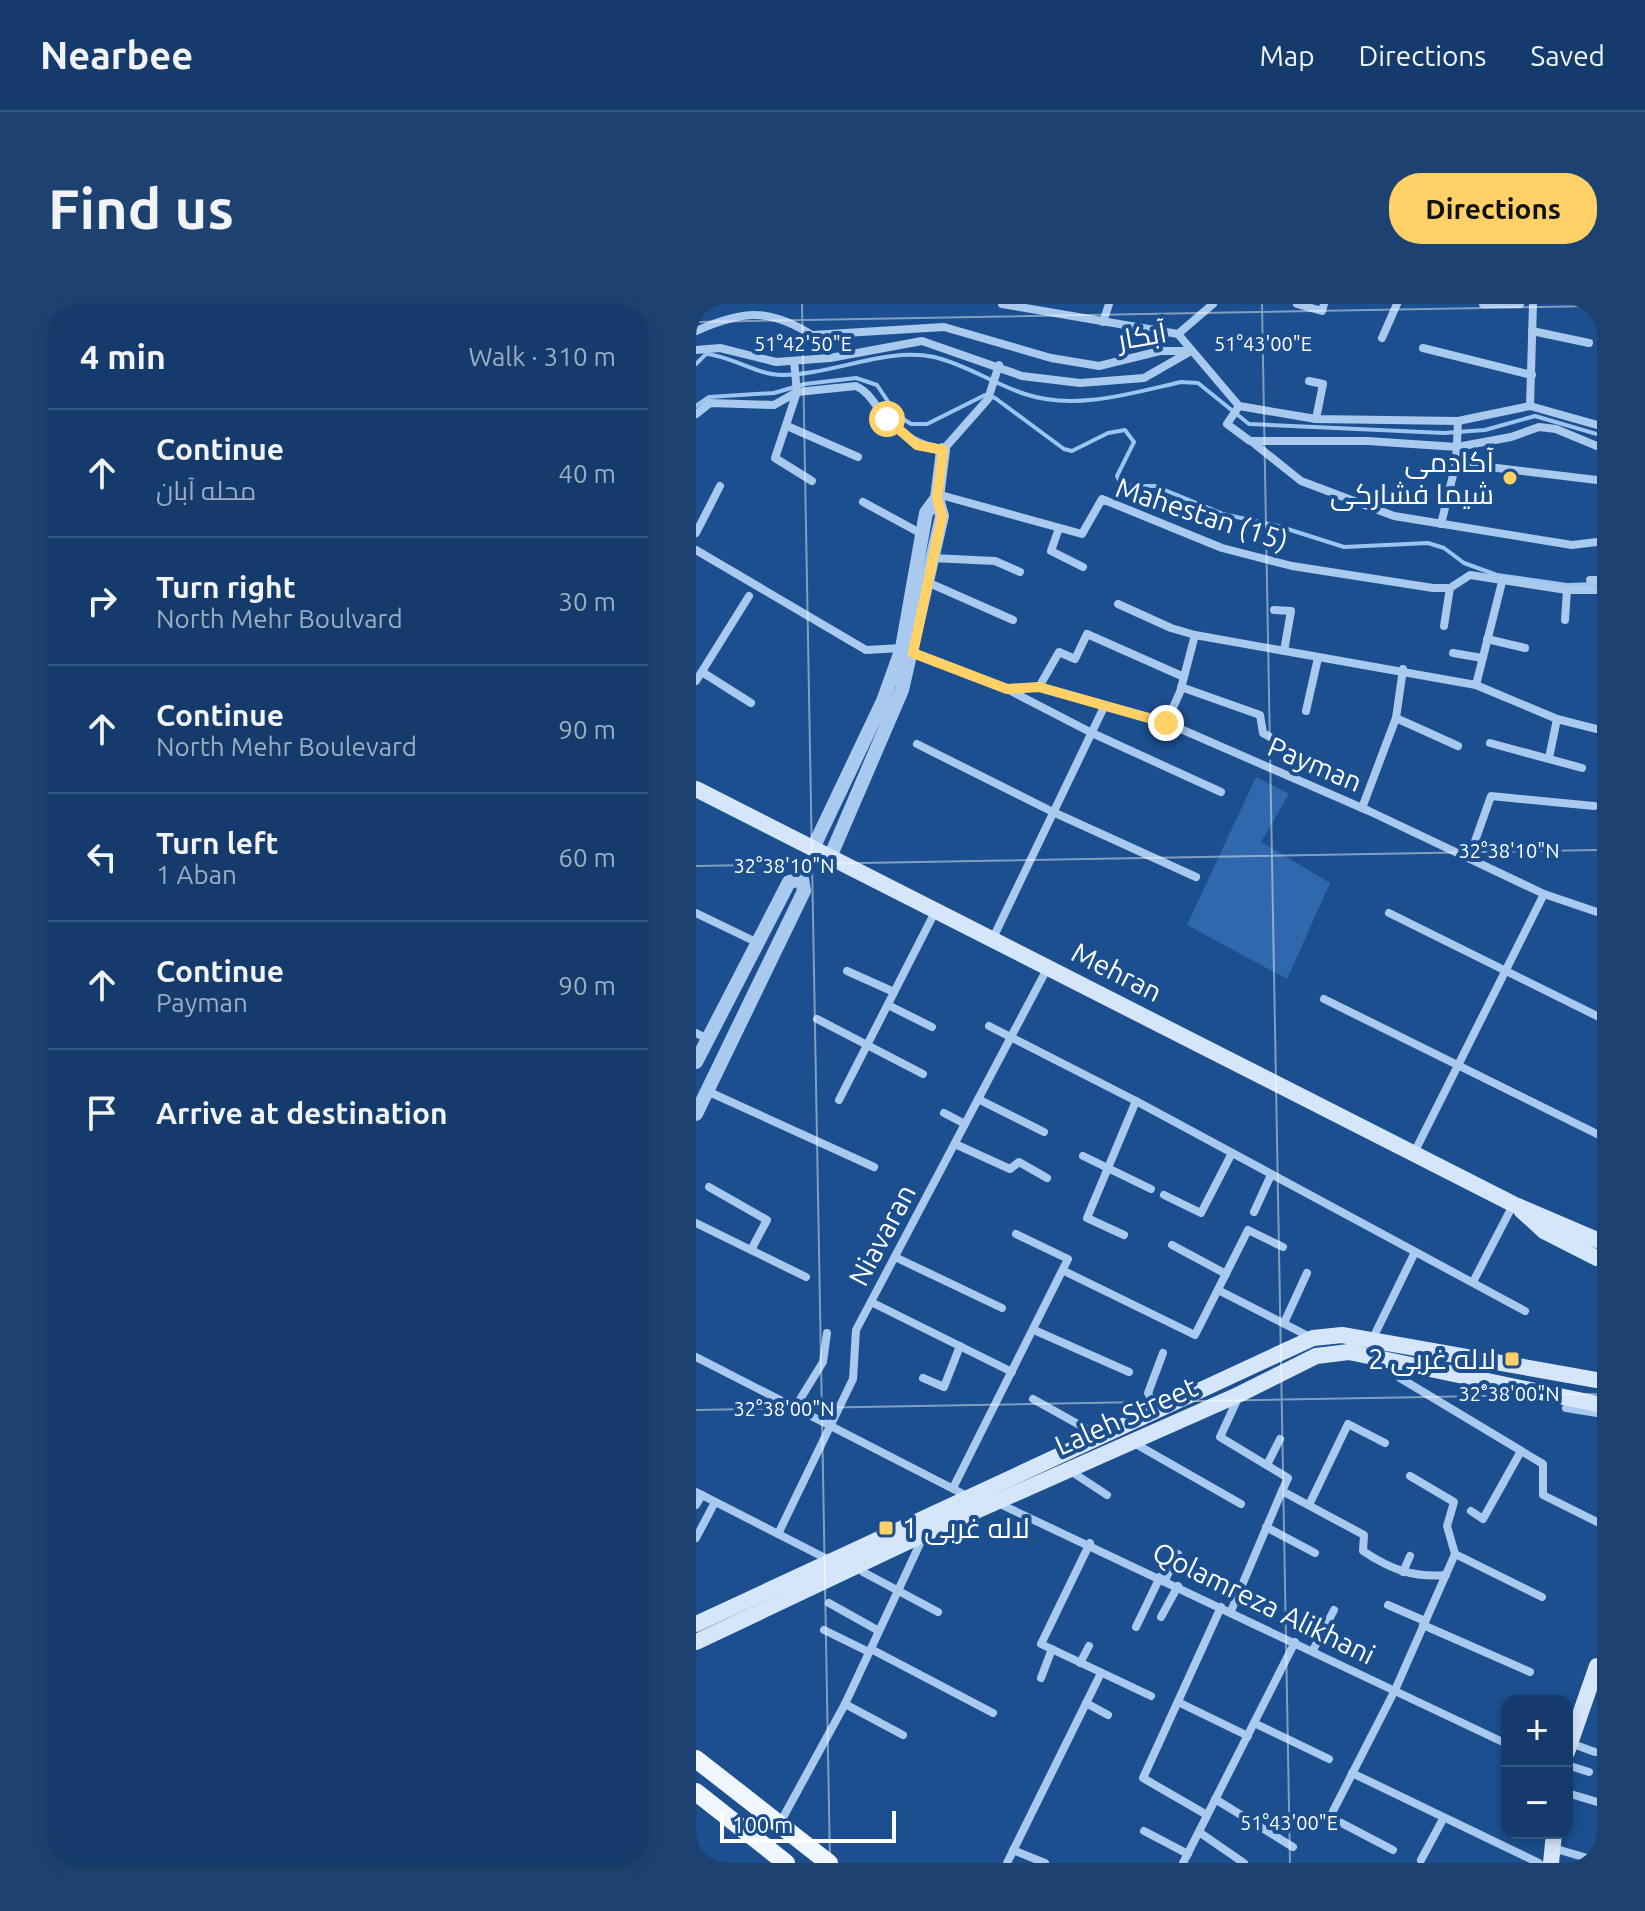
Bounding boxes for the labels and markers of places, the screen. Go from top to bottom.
place label: آکادمی شیما فشارکی [1330,446,1494,511]
marker: آکادمی شیما فشارکی [1501,469,1519,487]
place label: لاله غربی 2 [1368,1343,1496,1376]
marker: لاله غربی 2 [1503,1350,1521,1368]
place label: لاله غربی 1 [902,1512,1030,1545]
marker: لاله غربی 1 [877,1519,895,1537]

